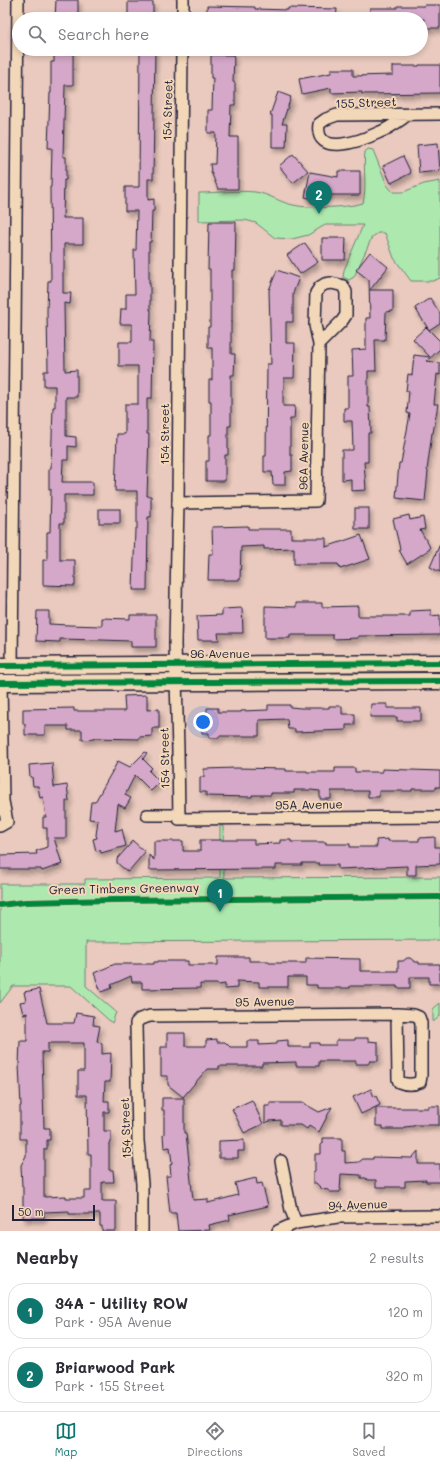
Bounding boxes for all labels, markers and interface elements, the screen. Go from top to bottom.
search box [12,12,428,56]
icon: search [26,23,48,45]
text: Search here [58,24,149,44]
street label: 154 Street [158,79,176,141]
street label: 155 Street [335,93,397,111]
pin: 2 [306,181,332,214]
street label: 154 Street [156,403,172,465]
street label: 96A Avenue [294,422,312,490]
street label: 96 Avenue [190,645,250,661]
your location [193,712,213,732]
street label: 154 Street [155,727,173,789]
street label: 95A Avenue [275,795,343,813]
street label: Green Timbers Greenway [49,879,199,897]
pin: 1 [207,879,233,912]
street label: 95 Avenue [235,992,295,1010]
street label: 154 Street [116,1097,134,1159]
street label: 94 Avenue [328,1195,388,1213]
scale bar [12,1203,95,1222]
text: 50 m [18,1204,44,1219]
text: Nearby [16,1246,78,1268]
text: 2 results [369,1249,424,1266]
text: 34A - Utility ROW [55,1293,188,1313]
text: 1 [27,1303,33,1320]
text: 120 m [387,1303,423,1320]
text: Park · 95A Avenue [55,1313,172,1330]
text: Briarwood Park [55,1357,175,1377]
text: 2 [26,1367,34,1384]
text: 320 m [386,1367,423,1384]
text: Park · 155 Street [55,1377,165,1394]
tab: Map [55,1420,77,1459]
tab: Directions [187,1420,243,1459]
tab: Saved [352,1420,385,1459]

